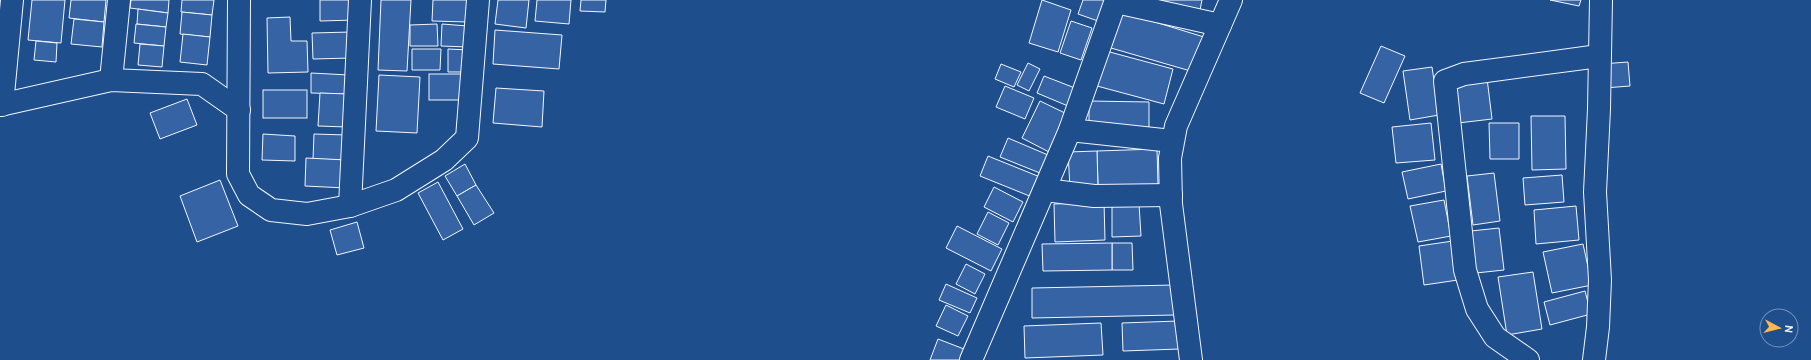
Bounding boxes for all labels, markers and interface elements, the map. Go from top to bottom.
north arrow [1759,308,1799,348]
text: N [1782,325,1796,334]

